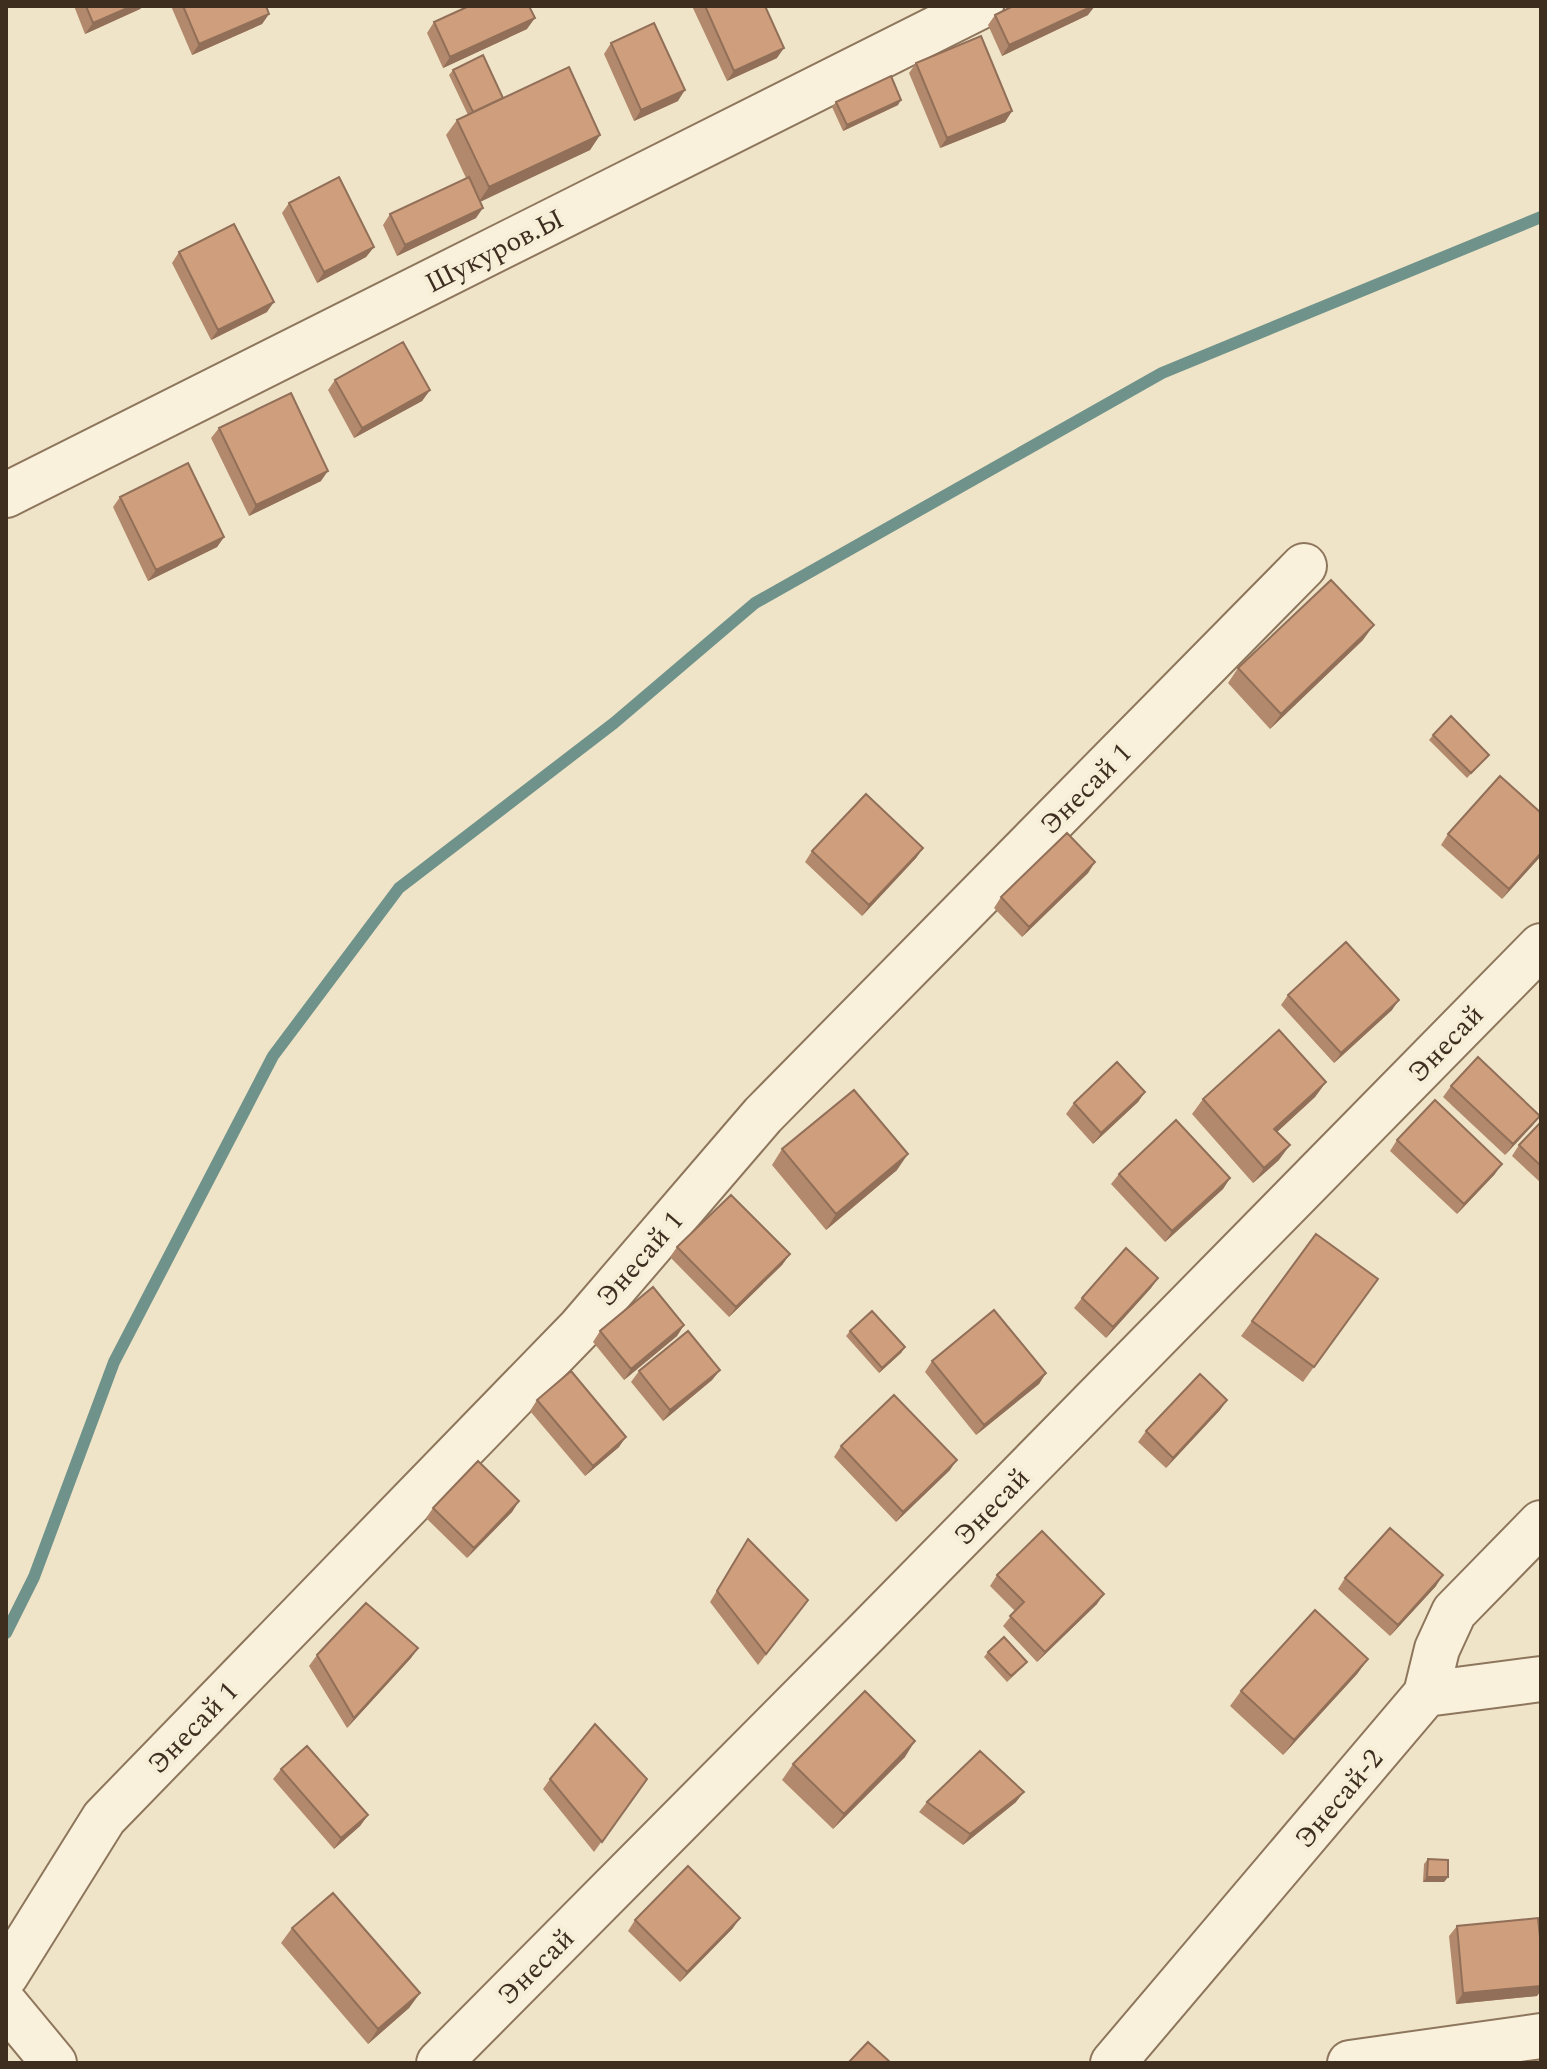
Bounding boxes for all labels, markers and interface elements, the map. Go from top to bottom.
street label: Шукуров.Ы [418,198,572,305]
street label: Энесай 1 [1030,733,1142,845]
street label: Энесай [1398,995,1494,1093]
street label: Энесай 1 [586,1201,694,1317]
street label: Энесай [944,1458,1040,1556]
street label: Энесай 1 [137,1672,249,1785]
street label: Энесай-2 [1284,1739,1394,1858]
street label: Энесай [487,1918,585,2016]

